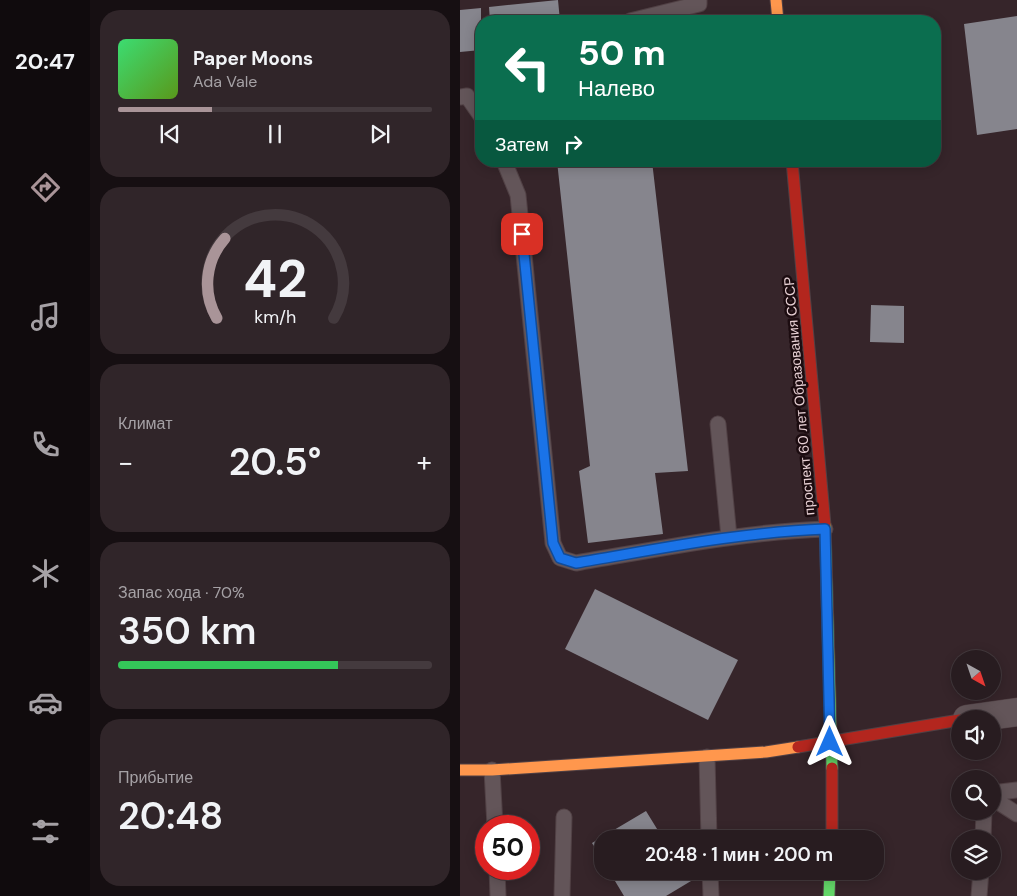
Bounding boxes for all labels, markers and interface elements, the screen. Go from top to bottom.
text: 50 m [578,30,666,76]
icon: left [495,35,560,100]
text: Paper Moons [193,46,313,71]
text: 20:47 [15,47,75,76]
text: Ada Vale [193,71,257,92]
text: Налево [578,74,655,103]
icon: previous [156,120,184,148]
icon: pause [261,120,289,148]
icon: next [366,120,394,148]
icon: right [559,130,587,158]
text: Затем [495,132,549,157]
icon: directions [28,170,63,205]
pin [501,213,543,255]
icon: arrive [508,220,536,248]
text: 42 [243,245,307,313]
street label: проспект 60 лет Образования СССР [780,276,818,516]
icon: music [28,299,63,334]
text: km/h [254,305,296,329]
text: Климат [118,413,172,434]
icon: phone [28,427,63,462]
text: 20.5° [229,437,321,487]
text: − [118,444,133,481]
text: + [417,444,432,481]
icon: climate [28,556,63,591]
text: Запас хода · 70% [118,582,245,603]
text: 350 km [118,606,256,656]
north arrow [951,650,1001,700]
map controls [951,650,1001,880]
icon: car [28,685,63,720]
button: sound [951,710,1001,760]
position arrow [803,715,855,767]
text: Прибытие [118,767,193,788]
button: search [951,770,1001,820]
text: 20:48 [118,791,223,841]
icon: filters [28,814,63,849]
speed limit sign: 50 [475,815,540,880]
button: layers [951,830,1001,880]
text: 20:48 · 1 мин · 200 m [645,842,833,867]

